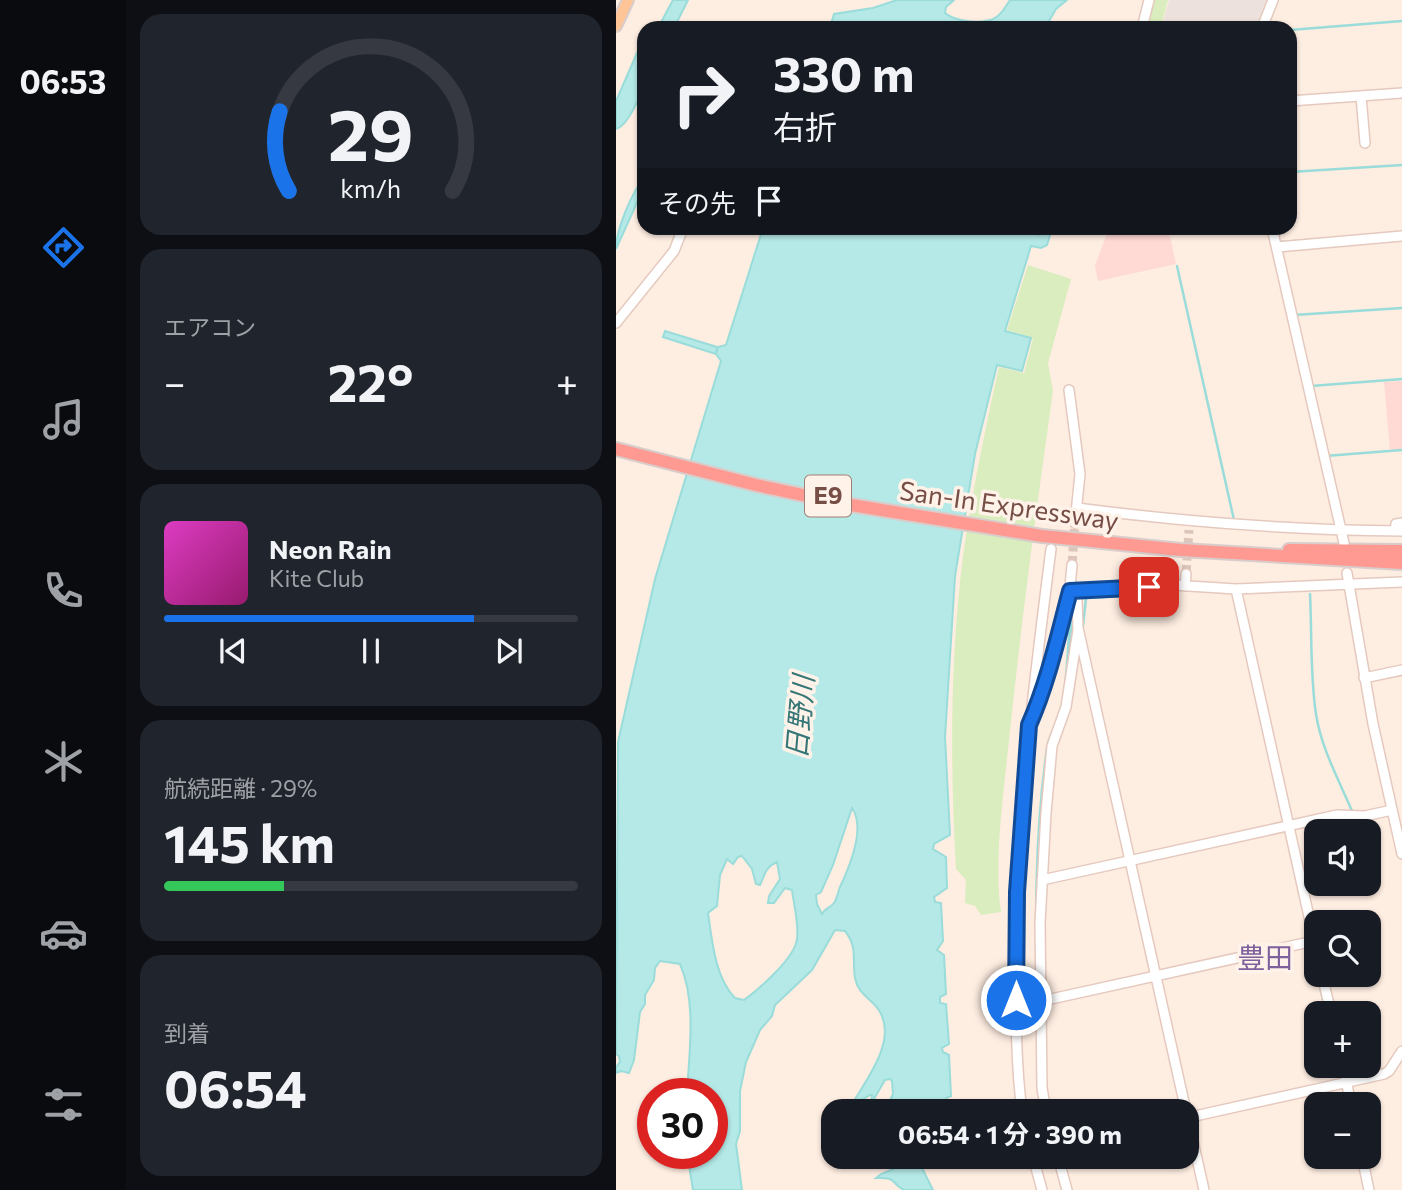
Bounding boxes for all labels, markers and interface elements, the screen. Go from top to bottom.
text: 330 m [773,42,914,102]
icon: right [658,49,749,140]
text: 06:53 [20,61,106,101]
text: 29 [328,87,414,176]
text: 右折 [773,106,837,146]
text: km/h [341,172,401,202]
icon: arrive [750,182,788,220]
text: その先 [658,187,736,218]
icon: directions [39,223,88,272]
text: エアコン [164,313,256,341]
text: 22° [328,349,413,413]
text: − [164,358,186,405]
text: + [556,358,578,405]
icon: music [39,395,88,444]
street label: San-In Expressway [898,474,1121,535]
road number: E9 [805,476,851,516]
text: Neon Rain [269,533,392,564]
pin [1119,557,1179,617]
text: Kite Club [269,564,364,592]
icon: phone [39,566,88,615]
icon: arrive [1130,568,1168,606]
icon: previous [214,632,252,670]
icon: pause [352,632,390,670]
icon: next [490,632,528,670]
water label: 日野川 [778,671,820,760]
icon: climate [39,737,88,786]
text: 航続距離 · 29% [164,774,317,802]
text: 145 km [164,810,335,874]
map controls [1304,819,1381,1169]
button: sound [1304,819,1381,896]
icon: car [39,909,88,958]
button: search [1304,910,1381,987]
district label: 豊田 [1237,940,1293,974]
position arrow [979,963,1053,1037]
button: + [1304,1001,1381,1078]
text: 到着 [164,1019,210,1047]
text: 06:54 [164,1055,307,1119]
speed limit sign: 30 [637,1078,728,1169]
icon: filters [39,1080,88,1129]
button: − [1304,1092,1381,1169]
text: 06:54 · 1 分 · 390 m [898,1118,1122,1149]

